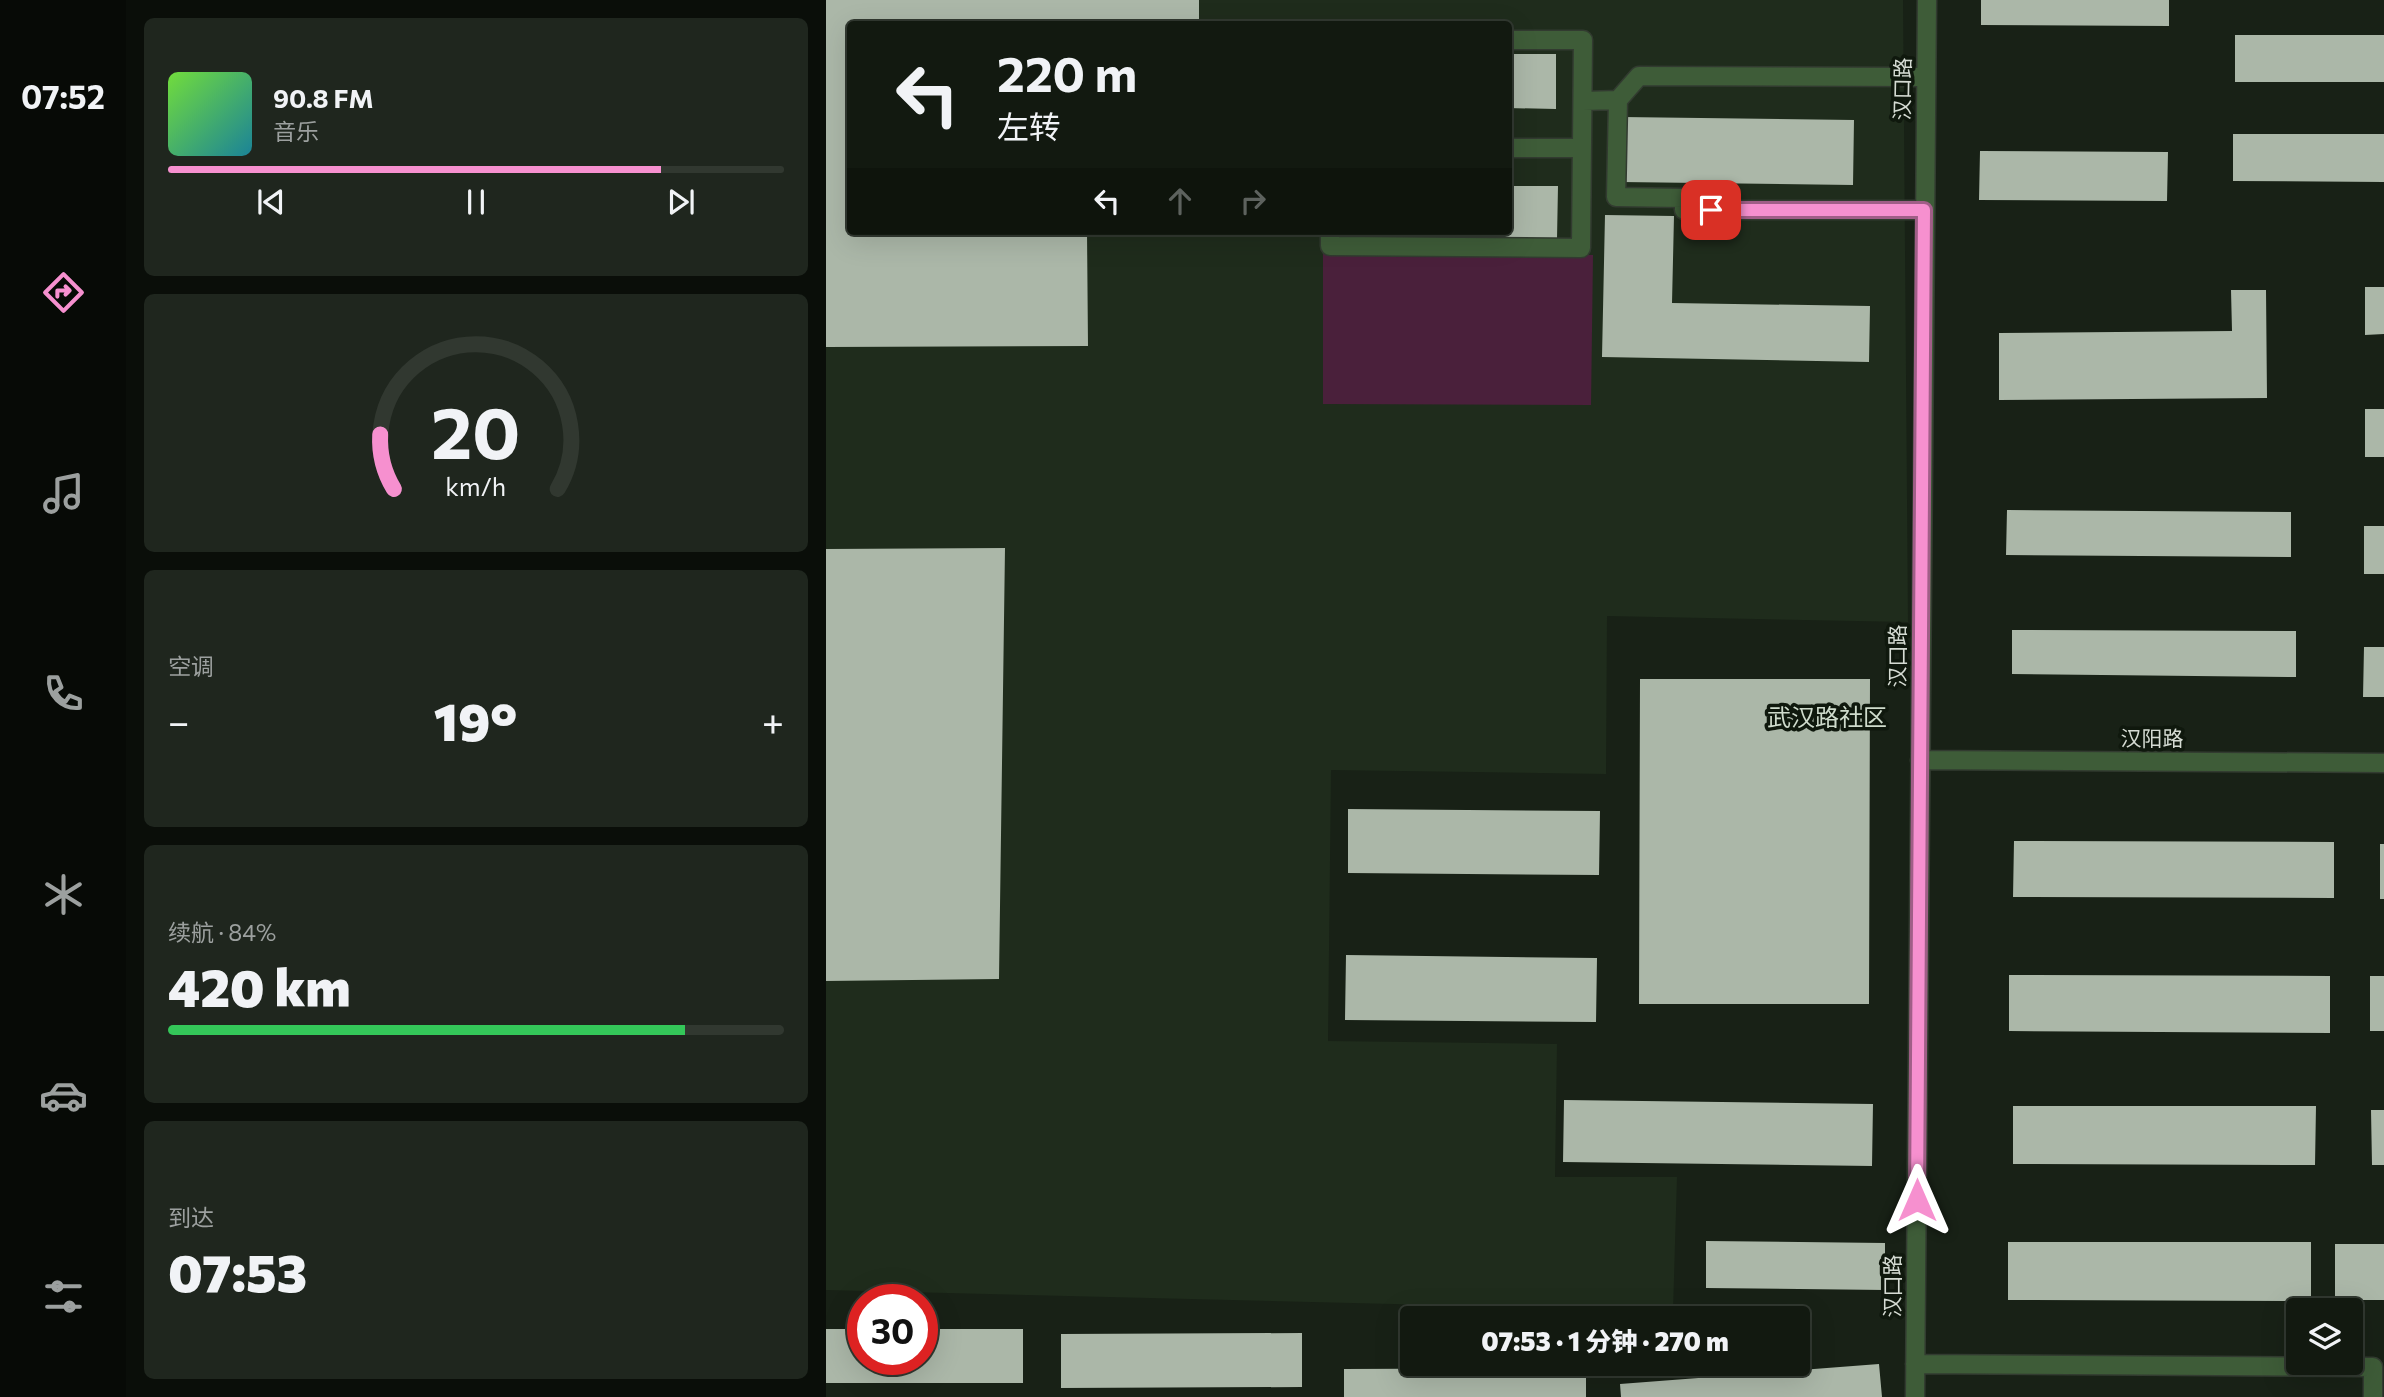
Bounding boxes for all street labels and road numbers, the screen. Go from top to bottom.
street label: 汉口路 [1888,57,1915,121]
street label: 汉口路 [1884,625,1909,688]
street label: 汉阳路 [2121,725,2184,750]
street label: 汉口路 [1879,1255,1904,1318]

